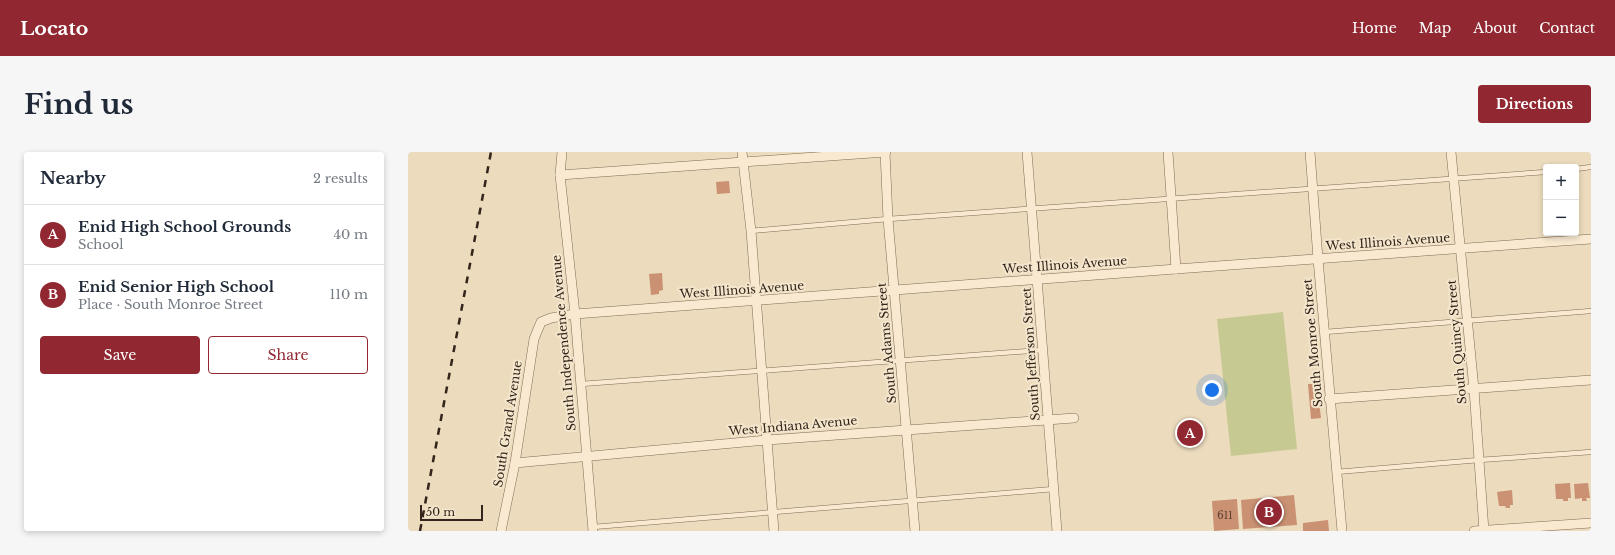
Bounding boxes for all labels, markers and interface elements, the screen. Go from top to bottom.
text: Locato [20,17,88,40]
text: Home [1352,19,1397,37]
text: Map [1419,19,1451,37]
text: About [1473,19,1517,37]
text: Contact [1539,19,1595,37]
button: Directions [1478,85,1591,123]
text: Find us [24,87,134,122]
map controls [1543,164,1579,236]
button: + [1543,164,1579,200]
text: Nearby [40,168,106,189]
text: 2 results [313,170,368,187]
button: − [1543,200,1579,236]
text: Enid High School Grounds [78,217,291,236]
text: A [48,226,58,243]
text: 40 m [333,226,368,243]
street label: West Illinois Avenue [1324,230,1451,253]
text: School [78,236,124,253]
street label: West Illinois Avenue [1001,253,1128,276]
street label: South Independence Avenue [548,254,579,432]
text: Enid Senior High School [78,277,274,296]
street label: West Illinois Avenue [678,278,805,301]
street label: South Monroe Street [1299,278,1326,408]
street label: South Quincy Street [1444,279,1469,405]
street label: South Adams Street [874,282,899,404]
text: B [48,286,58,303]
text: 110 m [329,286,368,303]
street label: South Jefferson Street [1018,286,1043,421]
text: Place · South Monroe Street [78,296,263,313]
button: Save [40,336,200,374]
button: Share [208,336,368,374]
street label: South Grand Avenue [490,360,525,488]
your location [1202,380,1222,400]
street label: West Indiana Avenue [727,412,858,439]
pin: A [1177,418,1203,448]
pin: B [1256,497,1282,527]
scale bar [420,503,483,522]
text: 50 m [426,505,455,519]
house number: 611 [1217,509,1233,522]

